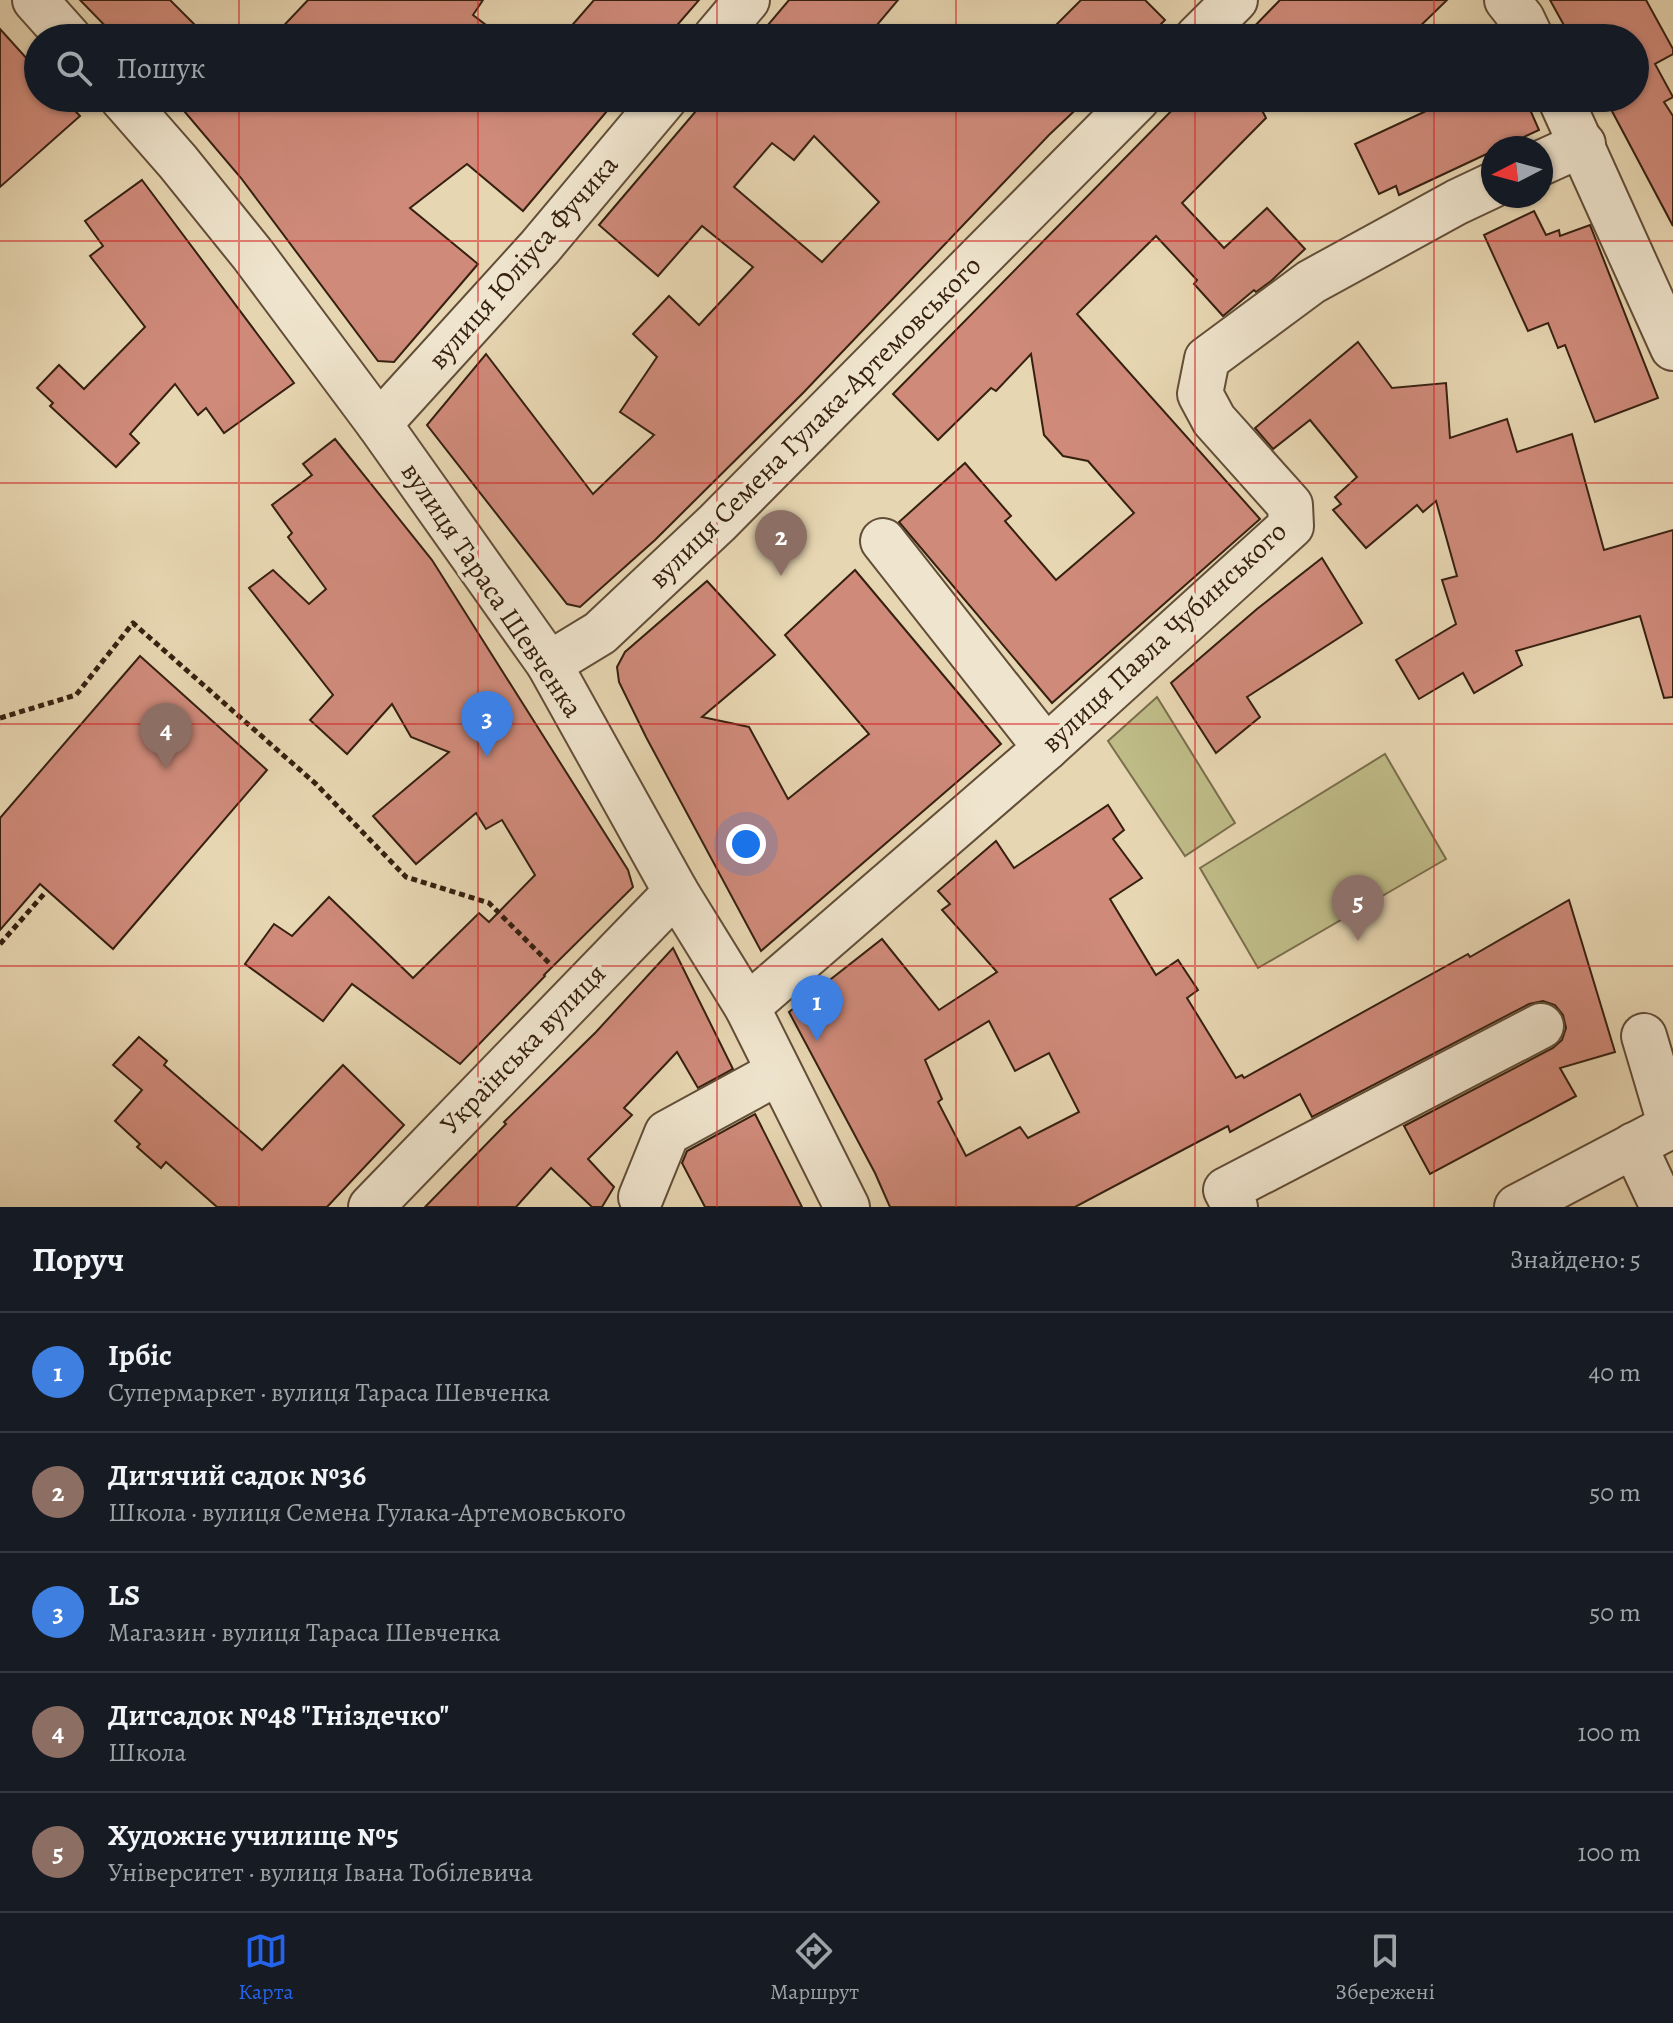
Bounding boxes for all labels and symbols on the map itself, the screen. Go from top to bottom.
north arrow [1481,136,1553,208]
street label: вулиця Юліуса Фучика [419,147,627,377]
street label: вулиця Семена Гулака-Артемовського [640,247,990,597]
street label: вулиця Тараса Шевченка [392,455,592,725]
pin: 2 [755,510,807,576]
street label: вулиця Павла Чубинського [1033,513,1295,761]
pin: 3 [461,691,513,757]
pin: 4 [140,703,192,769]
your location [726,824,766,864]
pin: 5 [1332,875,1384,941]
street label: Українська вулиця [432,955,614,1143]
pin: 1 [791,975,843,1041]

